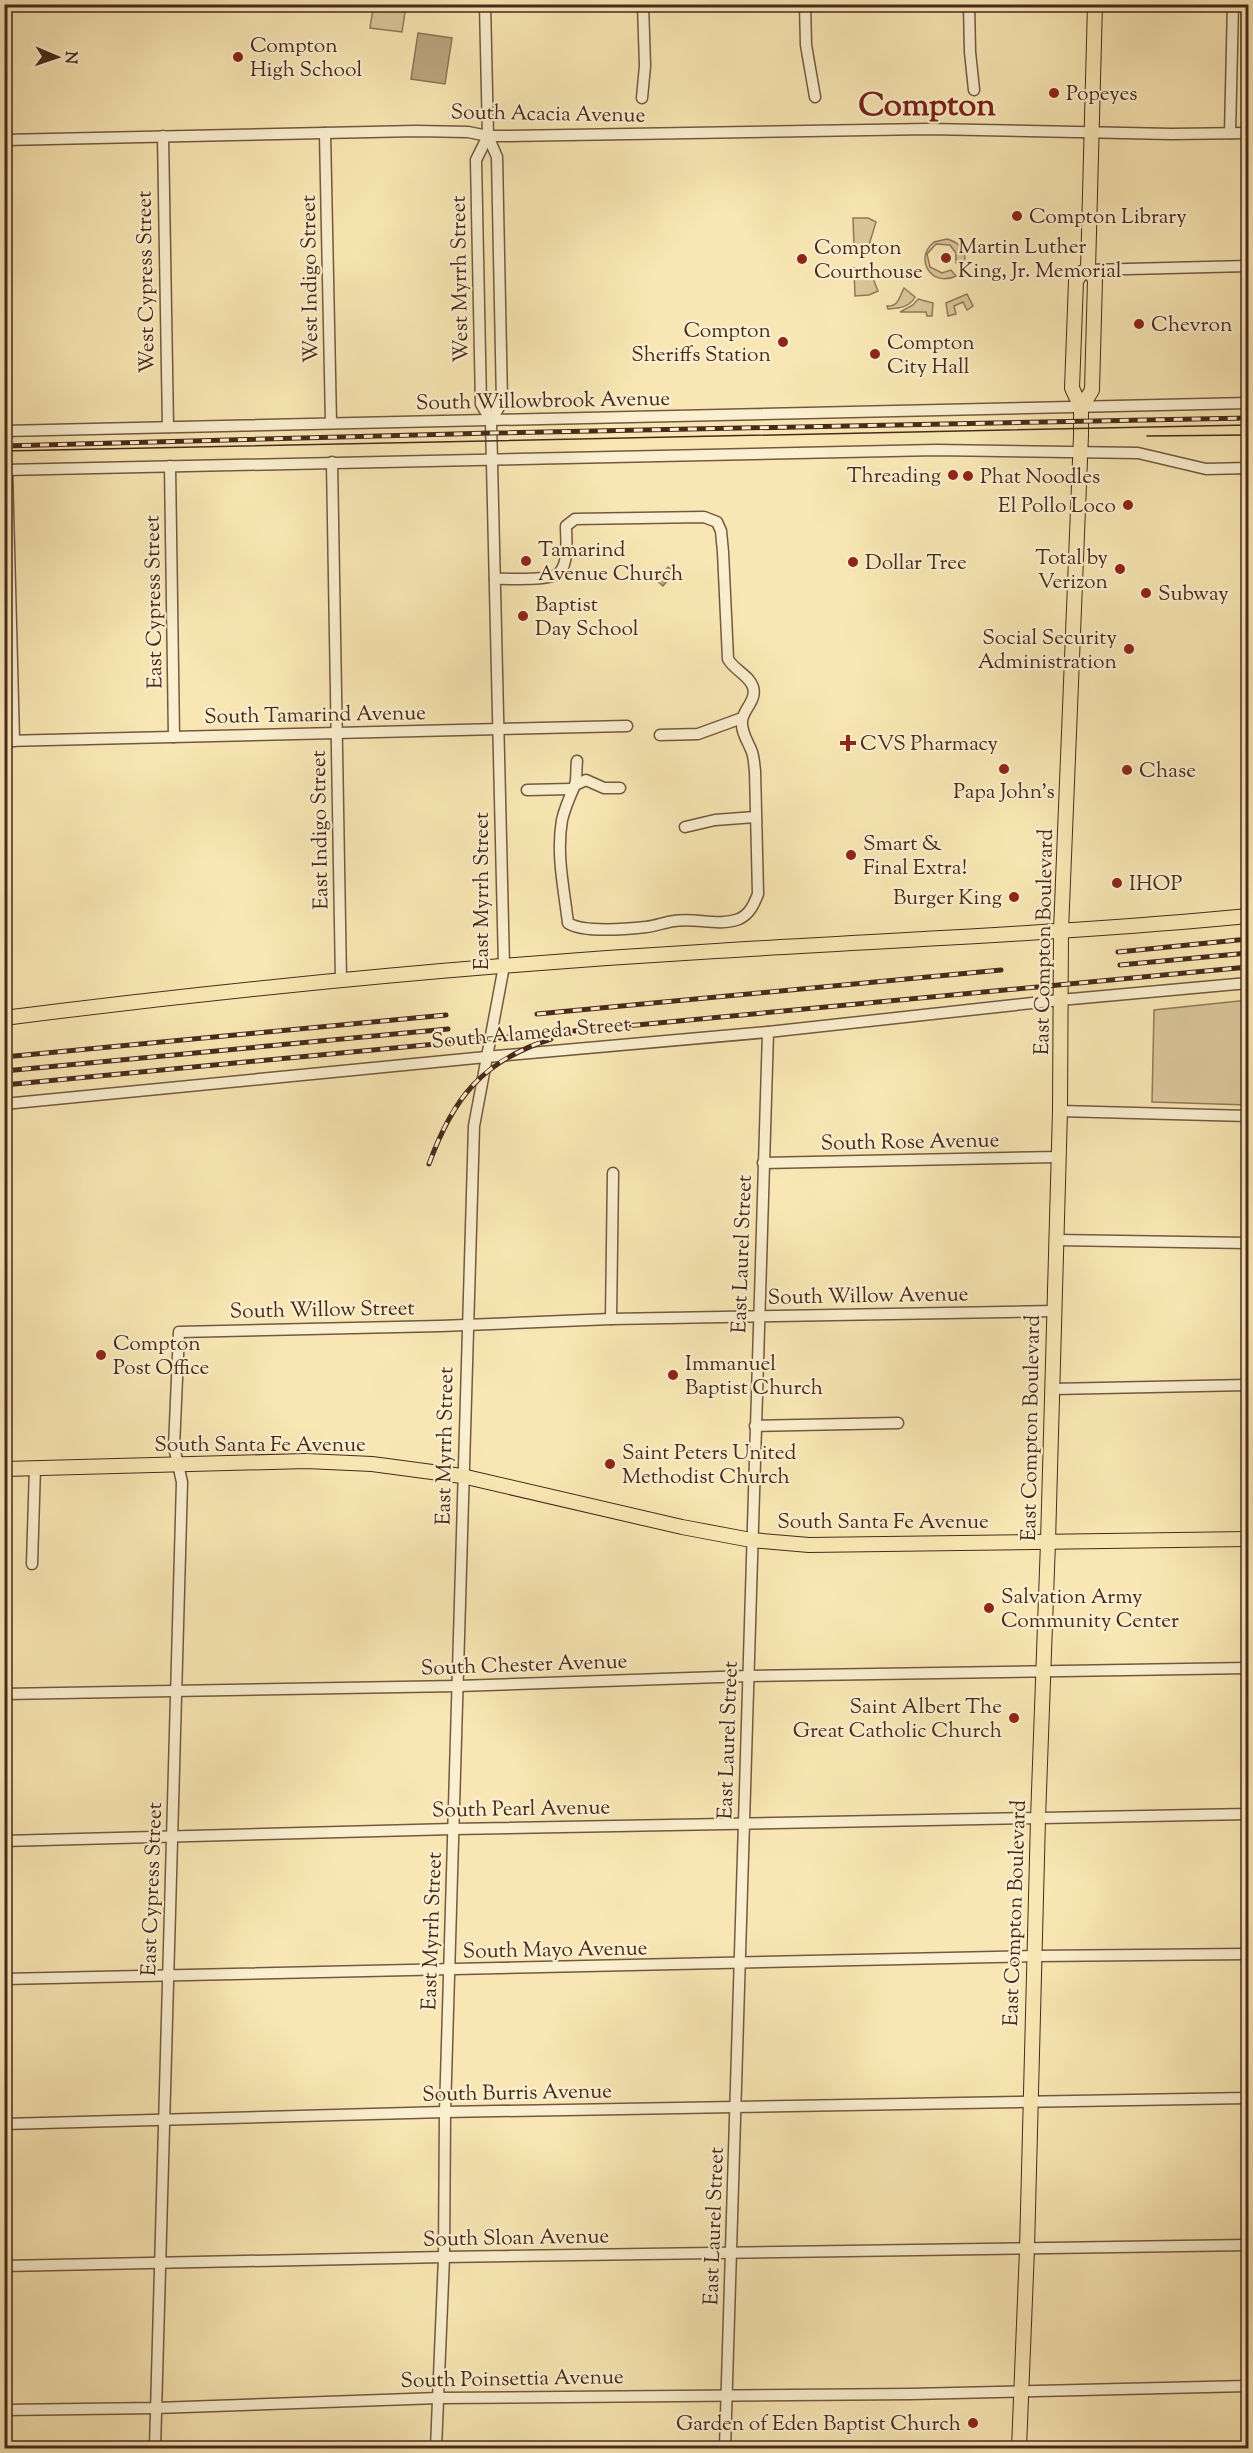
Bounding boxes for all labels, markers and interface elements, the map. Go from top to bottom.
north arrow [27,27,87,87]
place label: Compton High School [250,32,362,86]
marker: Compton High School [231,50,245,64]
text: N [58,51,81,64]
place label: Popeyes [1066,80,1137,110]
district label: Compton [858,83,996,131]
marker: Popeyes [1047,86,1061,100]
street label: South Acacia Avenue [450,98,646,132]
street label: West Cypress Street [130,190,164,374]
street label: West Indigo Street [295,195,327,363]
street label: West Myrrh Street [445,195,477,363]
place label: Compton Library [1029,203,1187,233]
marker: Compton Library [1010,209,1024,223]
place label: Martin Luther King, Jr. Memorial [958,233,1122,287]
place label: Compton Courthouse [814,234,923,288]
marker: Martin Luther King, Jr. Memorial [939,251,953,265]
marker: Compton Courthouse [795,252,809,266]
place label: Chevron [1151,311,1232,341]
place label: Compton Sheriffs Station [631,317,771,371]
marker: Chevron [1132,317,1146,331]
place label: Compton City Hall [887,329,975,383]
marker: Compton Sheriffs Station [776,335,790,349]
marker: Compton City Hall [868,347,882,361]
street label: South Willowbrook Avenue [416,385,670,419]
place label: Threading [847,462,941,492]
place label: Phat Noodles [980,463,1100,493]
marker: Threading [946,468,960,482]
marker: Phat Noodles [961,469,975,483]
place label: El Pollo Loco [998,492,1116,522]
marker: El Pollo Loco [1121,498,1135,512]
street label: East Cypress Street [138,515,172,689]
place label: Tamarind Avenue Church [538,536,683,590]
place label: Total by Verizon [1035,544,1109,598]
place label: Dollar Tree [865,549,967,579]
marker: Tamarind Avenue Church [519,554,533,568]
marker: Dollar Tree [846,555,860,569]
marker: Total by Verizon [1113,562,1127,576]
place label: Subway [1158,580,1229,610]
marker: Subway [1139,586,1153,600]
place label: Baptist Day School [535,591,639,645]
marker: Baptist Day School [516,609,530,623]
place label: Social Security Administration [978,624,1118,678]
marker: Social Security Administration [1122,642,1136,656]
street label: South Tamarind Avenue [204,699,426,733]
place label: CVS Pharmacy [860,730,998,760]
marker: CVS Pharmacy [841,736,855,750]
street label: East Indigo Street [305,750,337,910]
place label: Chase [1139,757,1196,787]
marker: Papa John's [997,762,1011,776]
marker: Chase [1120,763,1134,777]
place label: Papa John's [953,778,1055,808]
street label: East Myrrh Street [468,812,498,970]
street label: East Compton Boulevard [1028,828,1062,1055]
place label: Smart & Final Extra! [863,830,967,884]
marker: Smart & Final Extra! [844,848,858,862]
place label: IHOP [1129,870,1182,900]
marker: IHOP [1110,876,1124,890]
place label: Burger King [893,884,1002,914]
marker: Burger King [1007,890,1021,904]
street label: South Alameda Street [430,1010,632,1058]
street label: South Rose Avenue [820,1126,1000,1160]
street label: East Laurel Street [725,1174,761,1334]
street label: South Willow Avenue [767,1280,969,1314]
street label: South Willow Street [229,1294,415,1328]
street label: East Compton Boulevard [1015,1314,1049,1541]
place label: Compton Post Office [113,1330,209,1384]
marker: Compton Post Office [94,1348,108,1362]
place label: Immanuel Baptist Church [685,1350,823,1404]
street label: East Myrrh Street [430,1367,462,1525]
marker: Immanuel Baptist Church [666,1368,680,1382]
street label: South Santa Fe Avenue [154,1431,366,1461]
place label: Saint Peters United Methodist Church [622,1439,797,1493]
marker: Saint Peters United Methodist Church [603,1457,617,1471]
street label: South Santa Fe Avenue [777,1508,989,1538]
place label: Salvation Army Community Center [1001,1583,1179,1637]
marker: Salvation Army Community Center [982,1601,996,1615]
street label: South Chester Avenue [420,1647,628,1685]
street label: East Laurel Street [711,1660,747,1820]
place label: Saint Albert The Great Catholic Church [793,1693,1002,1747]
marker: Saint Albert The Great Catholic Church [1007,1711,1021,1725]
street label: South Pearl Avenue [432,1793,611,1827]
street label: East Compton Boulevard [997,1799,1035,2027]
street label: East Cypress Street [135,1802,171,1976]
street label: East Myrrh Street [415,1851,451,2011]
street label: South Mayo Avenue [462,1934,648,1968]
street label: South Burris Avenue [422,2077,612,2111]
street label: East Laurel Street [697,2146,733,2306]
street label: South Sloan Avenue [423,2222,610,2256]
street label: South Poinsettia Avenue [400,2363,624,2397]
place label: Garden of Eden Baptist Church [676,2410,961,2440]
marker: Garden of Eden Baptist Church [966,2416,980,2430]

